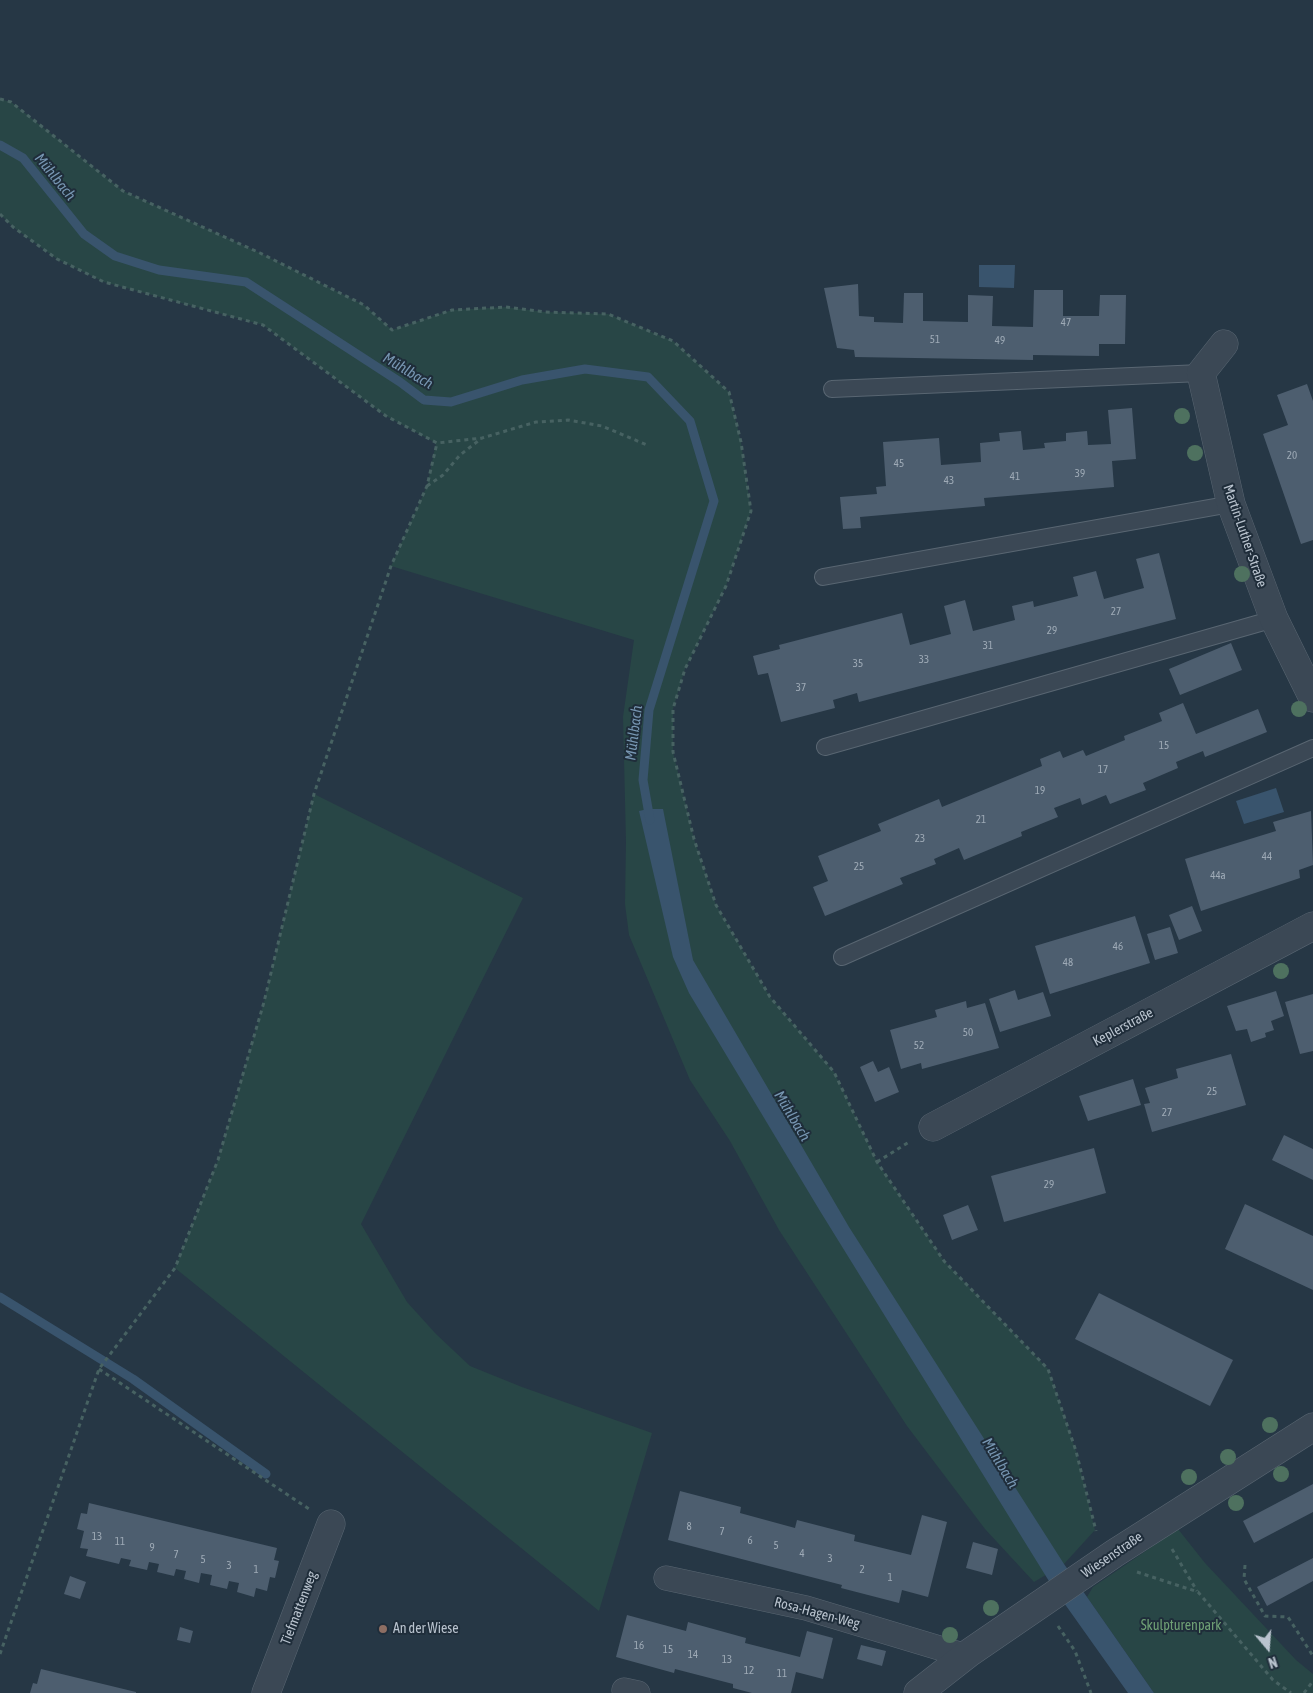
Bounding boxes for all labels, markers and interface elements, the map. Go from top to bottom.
water label: Mühlbach [31,150,79,204]
house number: 47 [1061,316,1071,330]
house number: 51 [930,333,940,347]
house number: 49 [995,334,1005,348]
water label: Mühlbach [380,349,436,393]
house number: 20 [1287,449,1297,463]
house number: 45 [894,457,904,471]
house number: 39 [1075,467,1085,481]
house number: 41 [1010,470,1020,484]
house number: 43 [944,474,954,488]
street label: Martin-Luther-Straße [1220,482,1270,590]
house number: 27 [1111,605,1121,619]
house number: 29 [1047,624,1057,638]
house number: 31 [983,639,993,653]
house number: 33 [919,653,929,667]
house number: 35 [853,657,863,671]
house number: 37 [796,681,806,695]
water label: Mühlbach [622,704,646,762]
house number: 15 [1159,739,1169,753]
house number: 17 [1098,763,1108,777]
house number: 19 [1035,784,1045,798]
house number: 21 [976,813,986,827]
house number: 23 [915,832,925,846]
house number: 44 [1262,850,1272,864]
house number: 25 [854,860,864,874]
house number: 44a [1210,869,1226,883]
house number: 46 [1113,940,1123,954]
house number: 48 [1063,956,1073,970]
street label: Keplerstraße [1090,1004,1156,1050]
house number: 50 [963,1026,973,1040]
house number: 52 [914,1039,924,1053]
house number: 25 [1207,1085,1217,1099]
water label: Mühlbach [770,1088,814,1144]
house number: 27 [1162,1106,1172,1120]
house number: 29 [1044,1178,1054,1192]
water label: Mühlbach [978,1435,1022,1491]
house number: 8 [686,1520,692,1534]
house number: 7 [719,1525,725,1539]
street label: Wiesenstraße [1078,1528,1146,1582]
house number: 13 [92,1530,102,1544]
house number: 6 [747,1534,753,1548]
house number: 11 [115,1535,125,1549]
house number: 5 [773,1539,779,1553]
house number: 9 [149,1541,155,1555]
house number: 4 [799,1547,805,1561]
house number: 7 [173,1548,179,1562]
house number: 3 [827,1552,833,1566]
house number: 5 [200,1553,206,1567]
house number: 3 [226,1559,232,1573]
house number: 1 [253,1563,259,1577]
house number: 2 [859,1563,865,1577]
street label: Tiefmattenweg [277,1569,321,1647]
house number: 1 [887,1571,893,1585]
street label: Rosa-Hagen-Weg [772,1594,862,1632]
park label: Skulpturenpark [1141,1618,1221,1634]
place label: An der Wiese [393,1621,459,1637]
marker: An der Wiese [377,1623,389,1635]
north arrow [1243,1623,1293,1673]
house number: 16 [634,1639,644,1653]
house number: 15 [663,1643,673,1657]
house number: 14 [688,1648,698,1662]
house number: 13 [722,1653,732,1667]
text: N [1266,1653,1279,1671]
house number: 12 [744,1664,754,1678]
house number: 11 [777,1667,787,1681]

